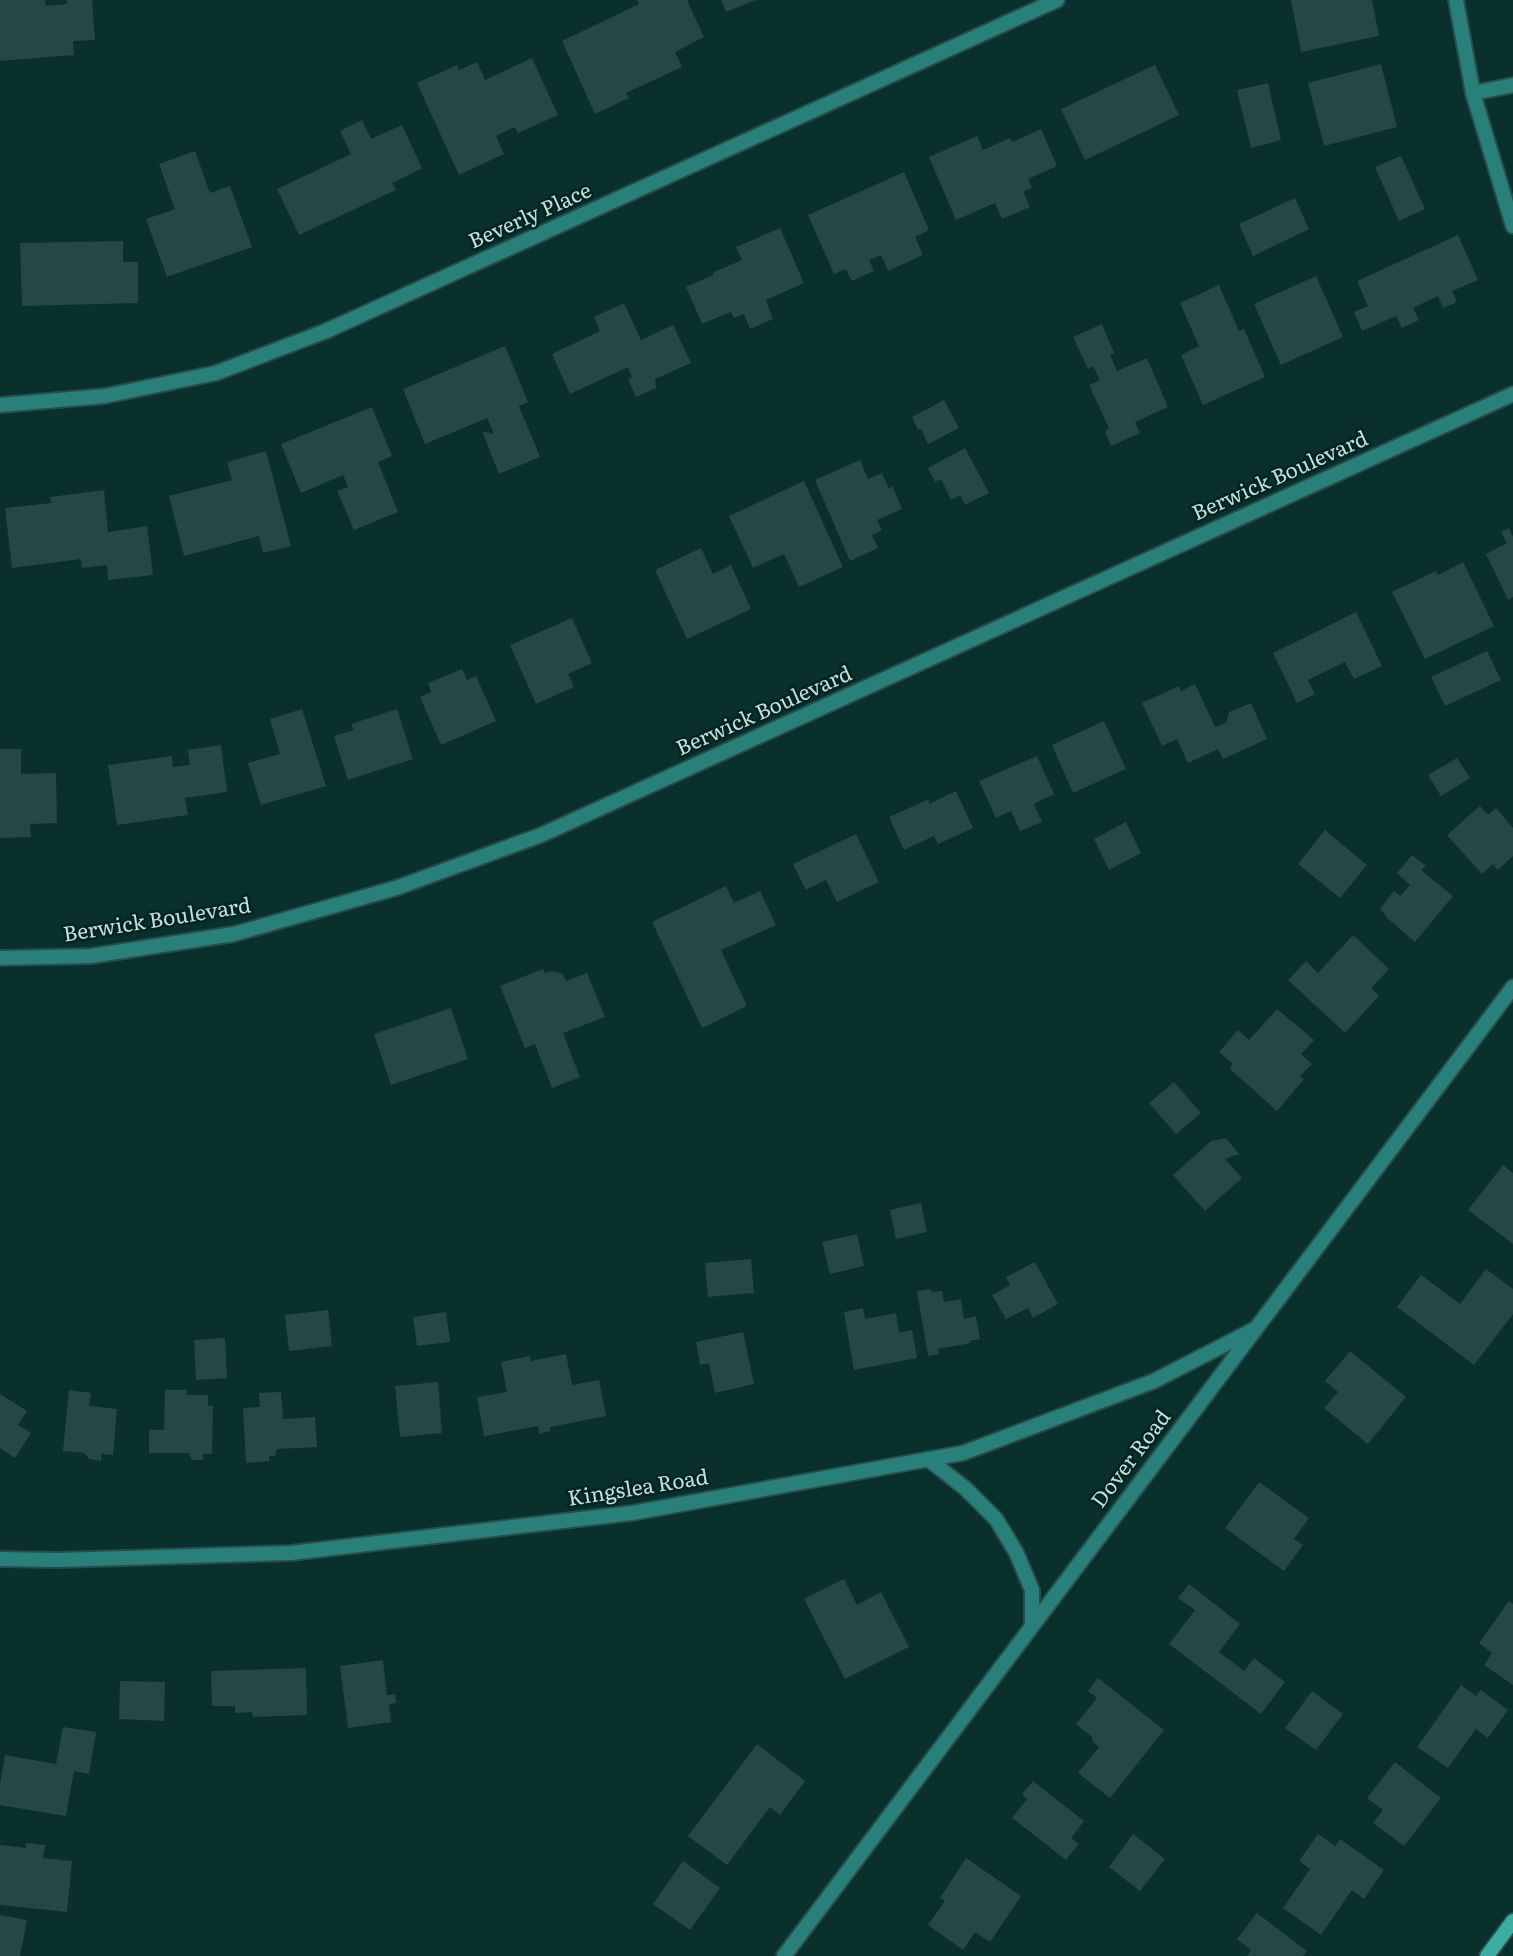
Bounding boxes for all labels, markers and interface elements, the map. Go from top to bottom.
street label: Beverly Place [463,173,595,255]
street label: Berwick Boulevard [1186,421,1372,526]
street label: Berwick Boulevard [670,656,856,761]
street label: Berwick Boulevard [61,887,253,948]
street label: Dover Road [1082,1402,1176,1513]
street label: Kingslea Road [565,1459,710,1512]

